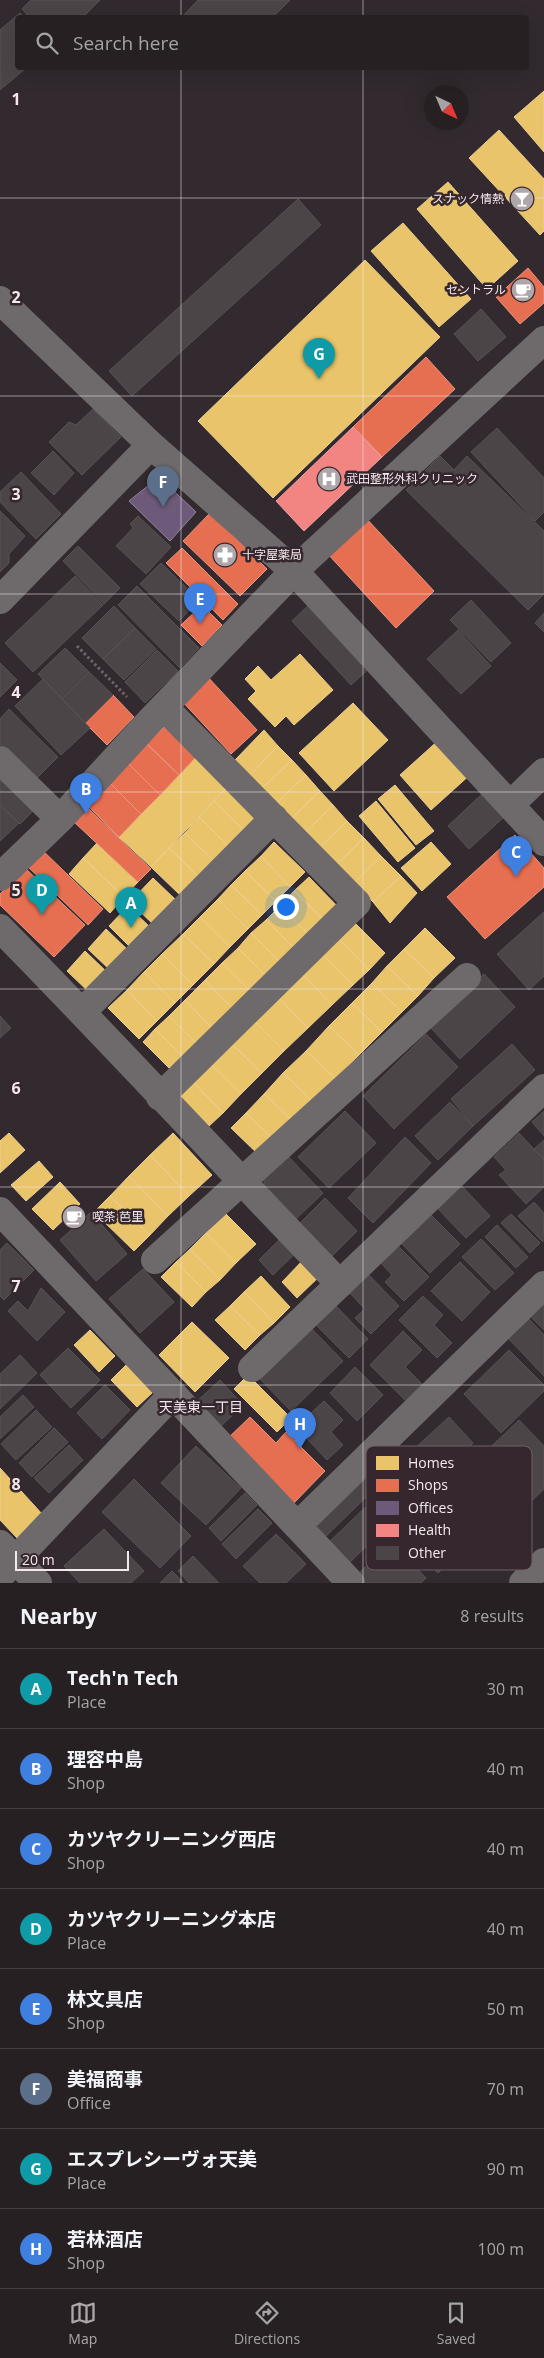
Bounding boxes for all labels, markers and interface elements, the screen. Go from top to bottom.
search box [15,15,529,70]
icon: search [33,29,61,57]
text: Search here [73,30,179,56]
north arrow [424,85,469,130]
text: 1 [11,88,21,110]
bar icon: スナック情熱 [509,186,535,212]
place label: スナック情熱 [432,190,504,207]
cafe icon: セントラル [510,277,536,303]
place label: セントラル [446,281,506,298]
text: 2 [11,286,21,308]
pin: G [303,338,335,379]
pin: F [147,466,179,507]
hospital icon: 武田整形外科クリニック [316,466,342,492]
place label: 武田整形外科クリニック [346,470,478,487]
text: 3 [11,483,21,505]
pharmacy icon: 十字屋薬局 [212,542,238,568]
place label: 十字屋薬局 [242,546,302,563]
pin: E [184,583,216,624]
text: 4 [11,681,21,703]
pin: B [70,773,102,814]
pin: C [500,836,532,877]
pin: D [26,874,58,915]
text: 5 [11,879,21,901]
pin: A [115,887,147,928]
your location [273,894,299,920]
text: 6 [11,1077,21,1099]
cafe icon: 喫茶 芭里 [61,1204,87,1230]
place label: 喫茶 芭里 [92,1208,143,1225]
text: 7 [11,1275,21,1297]
district label: 天美東一丁目 [159,1397,243,1416]
pin: H [284,1408,316,1449]
legend [366,1446,532,1570]
text: Homes [408,1453,455,1472]
text: 8 [11,1473,21,1495]
text: Shops [408,1475,448,1494]
text: Offices [408,1498,453,1517]
text: Health [408,1520,451,1539]
text: Other [408,1543,446,1562]
scale bar [15,1548,129,1571]
text: 20 m [22,1550,55,1569]
text: Nearby [20,1602,97,1630]
text: 8 results [460,1605,524,1627]
text: Tech'n Tech [67,1665,178,1691]
text: A [30,1678,42,1700]
text: 30 m [487,1678,524,1700]
text: Place [67,1691,106,1713]
text: 理容中島 [67,1746,143,1772]
text: B [31,1758,41,1780]
text: 40 m [487,1758,524,1780]
text: Shop [67,1772,105,1794]
text: カツヤクリーニング西店 [67,1826,276,1852]
text: C [31,1838,41,1860]
text: 40 m [487,1838,524,1860]
text: Shop [67,1852,105,1874]
text: カツヤクリーニング本店 [67,1906,276,1932]
text: D [30,1918,42,1940]
text: 40 m [487,1918,524,1940]
text: Place [67,1932,106,1954]
text: 林文具店 [67,1986,143,2012]
text: E [32,1998,40,2020]
text: 50 m [487,1998,524,2020]
text: Shop [67,2012,105,2034]
text: 美福商事 [67,2066,143,2092]
text: F [32,2078,40,2100]
text: 70 m [487,2078,524,2100]
text: Office [67,2092,111,2114]
text: エスプレシーヴォ天美 [67,2146,257,2172]
text: G [30,2158,42,2180]
text: 90 m [487,2158,524,2180]
text: Place [67,2172,106,2194]
text: 若林酒店 [67,2226,143,2252]
text: H [30,2238,42,2260]
text: 100 m [478,2238,524,2260]
text: Shop [67,2252,105,2274]
tab: Map [68,2299,97,2348]
tab: Directions [234,2299,300,2348]
tab: Saved [437,2299,476,2348]

